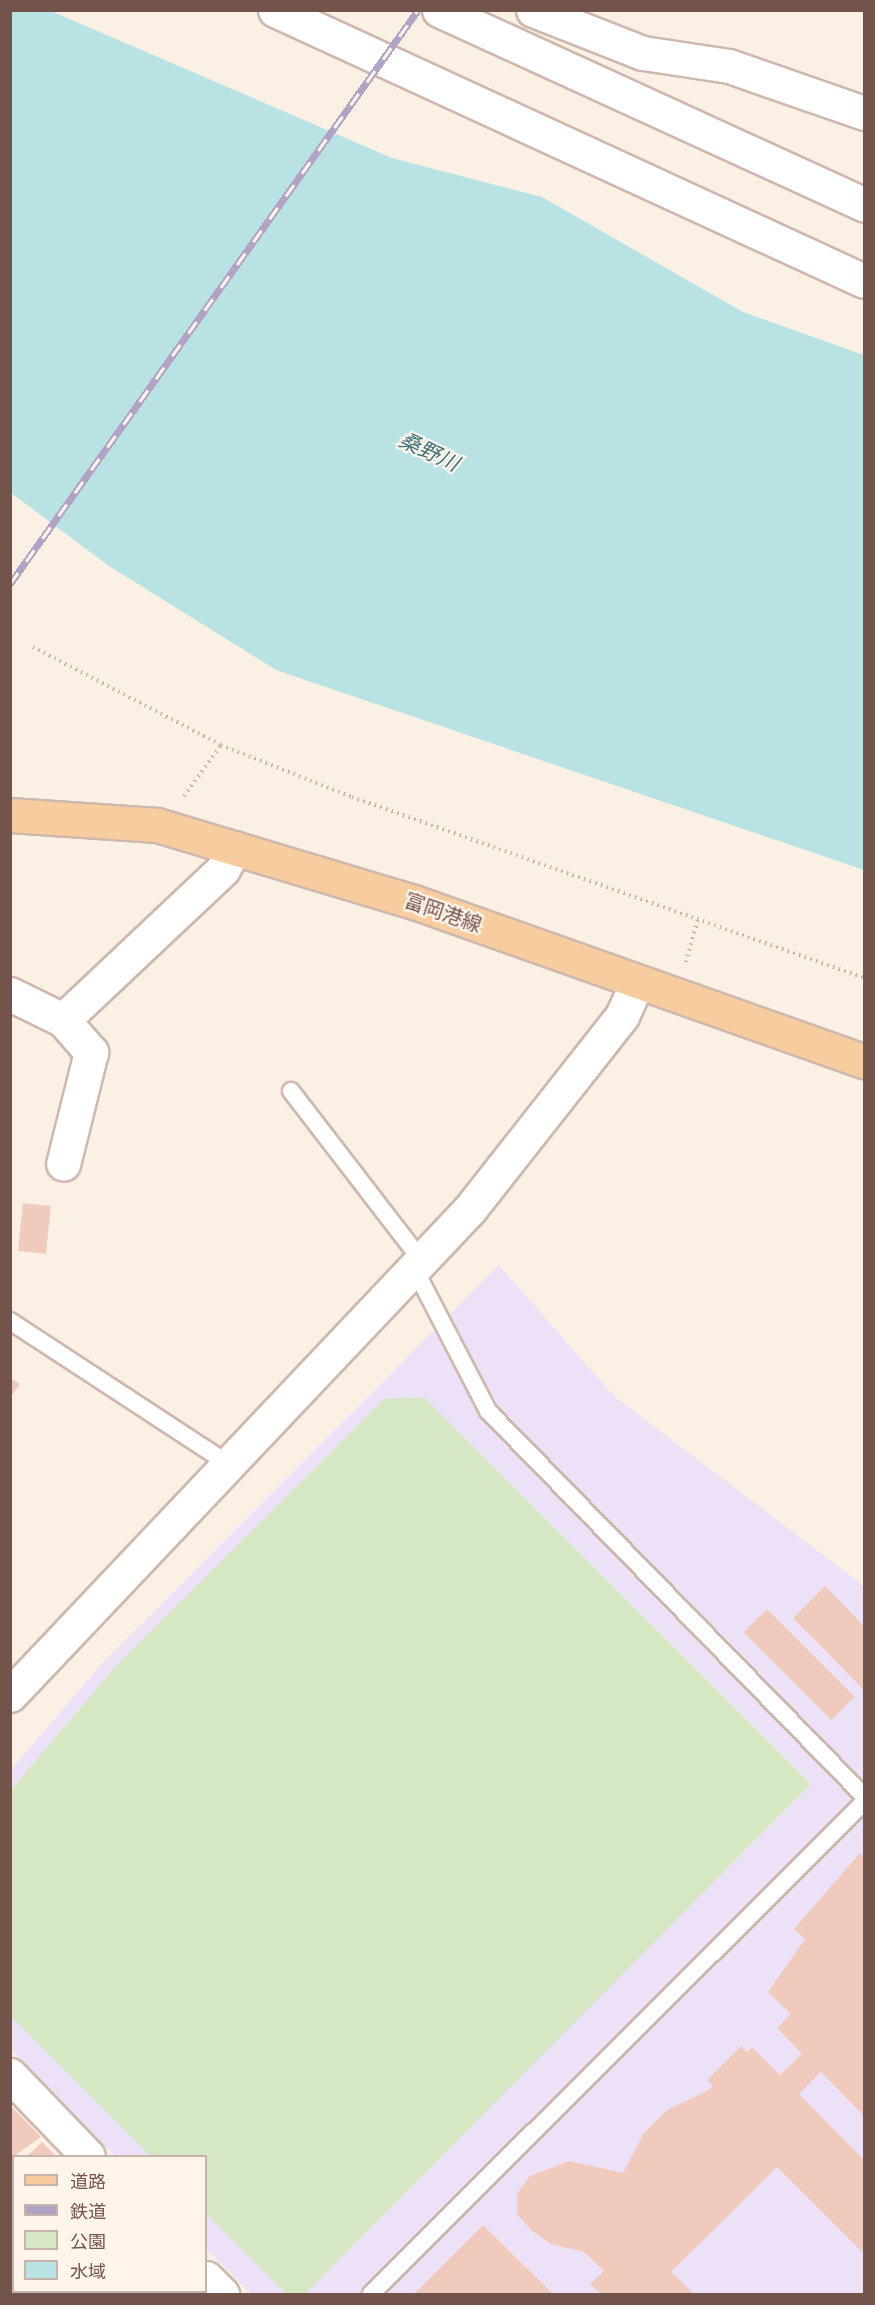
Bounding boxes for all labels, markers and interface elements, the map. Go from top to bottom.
water label: 桑野川 [395,427,463,477]
street label: 富岡港線 [401,889,485,937]
legend [12,2155,207,2293]
text: 道路 [70,2171,106,2192]
text: 鉄道 [70,2201,106,2222]
text: 公園 [70,2231,106,2252]
text: 水域 [70,2261,106,2282]

